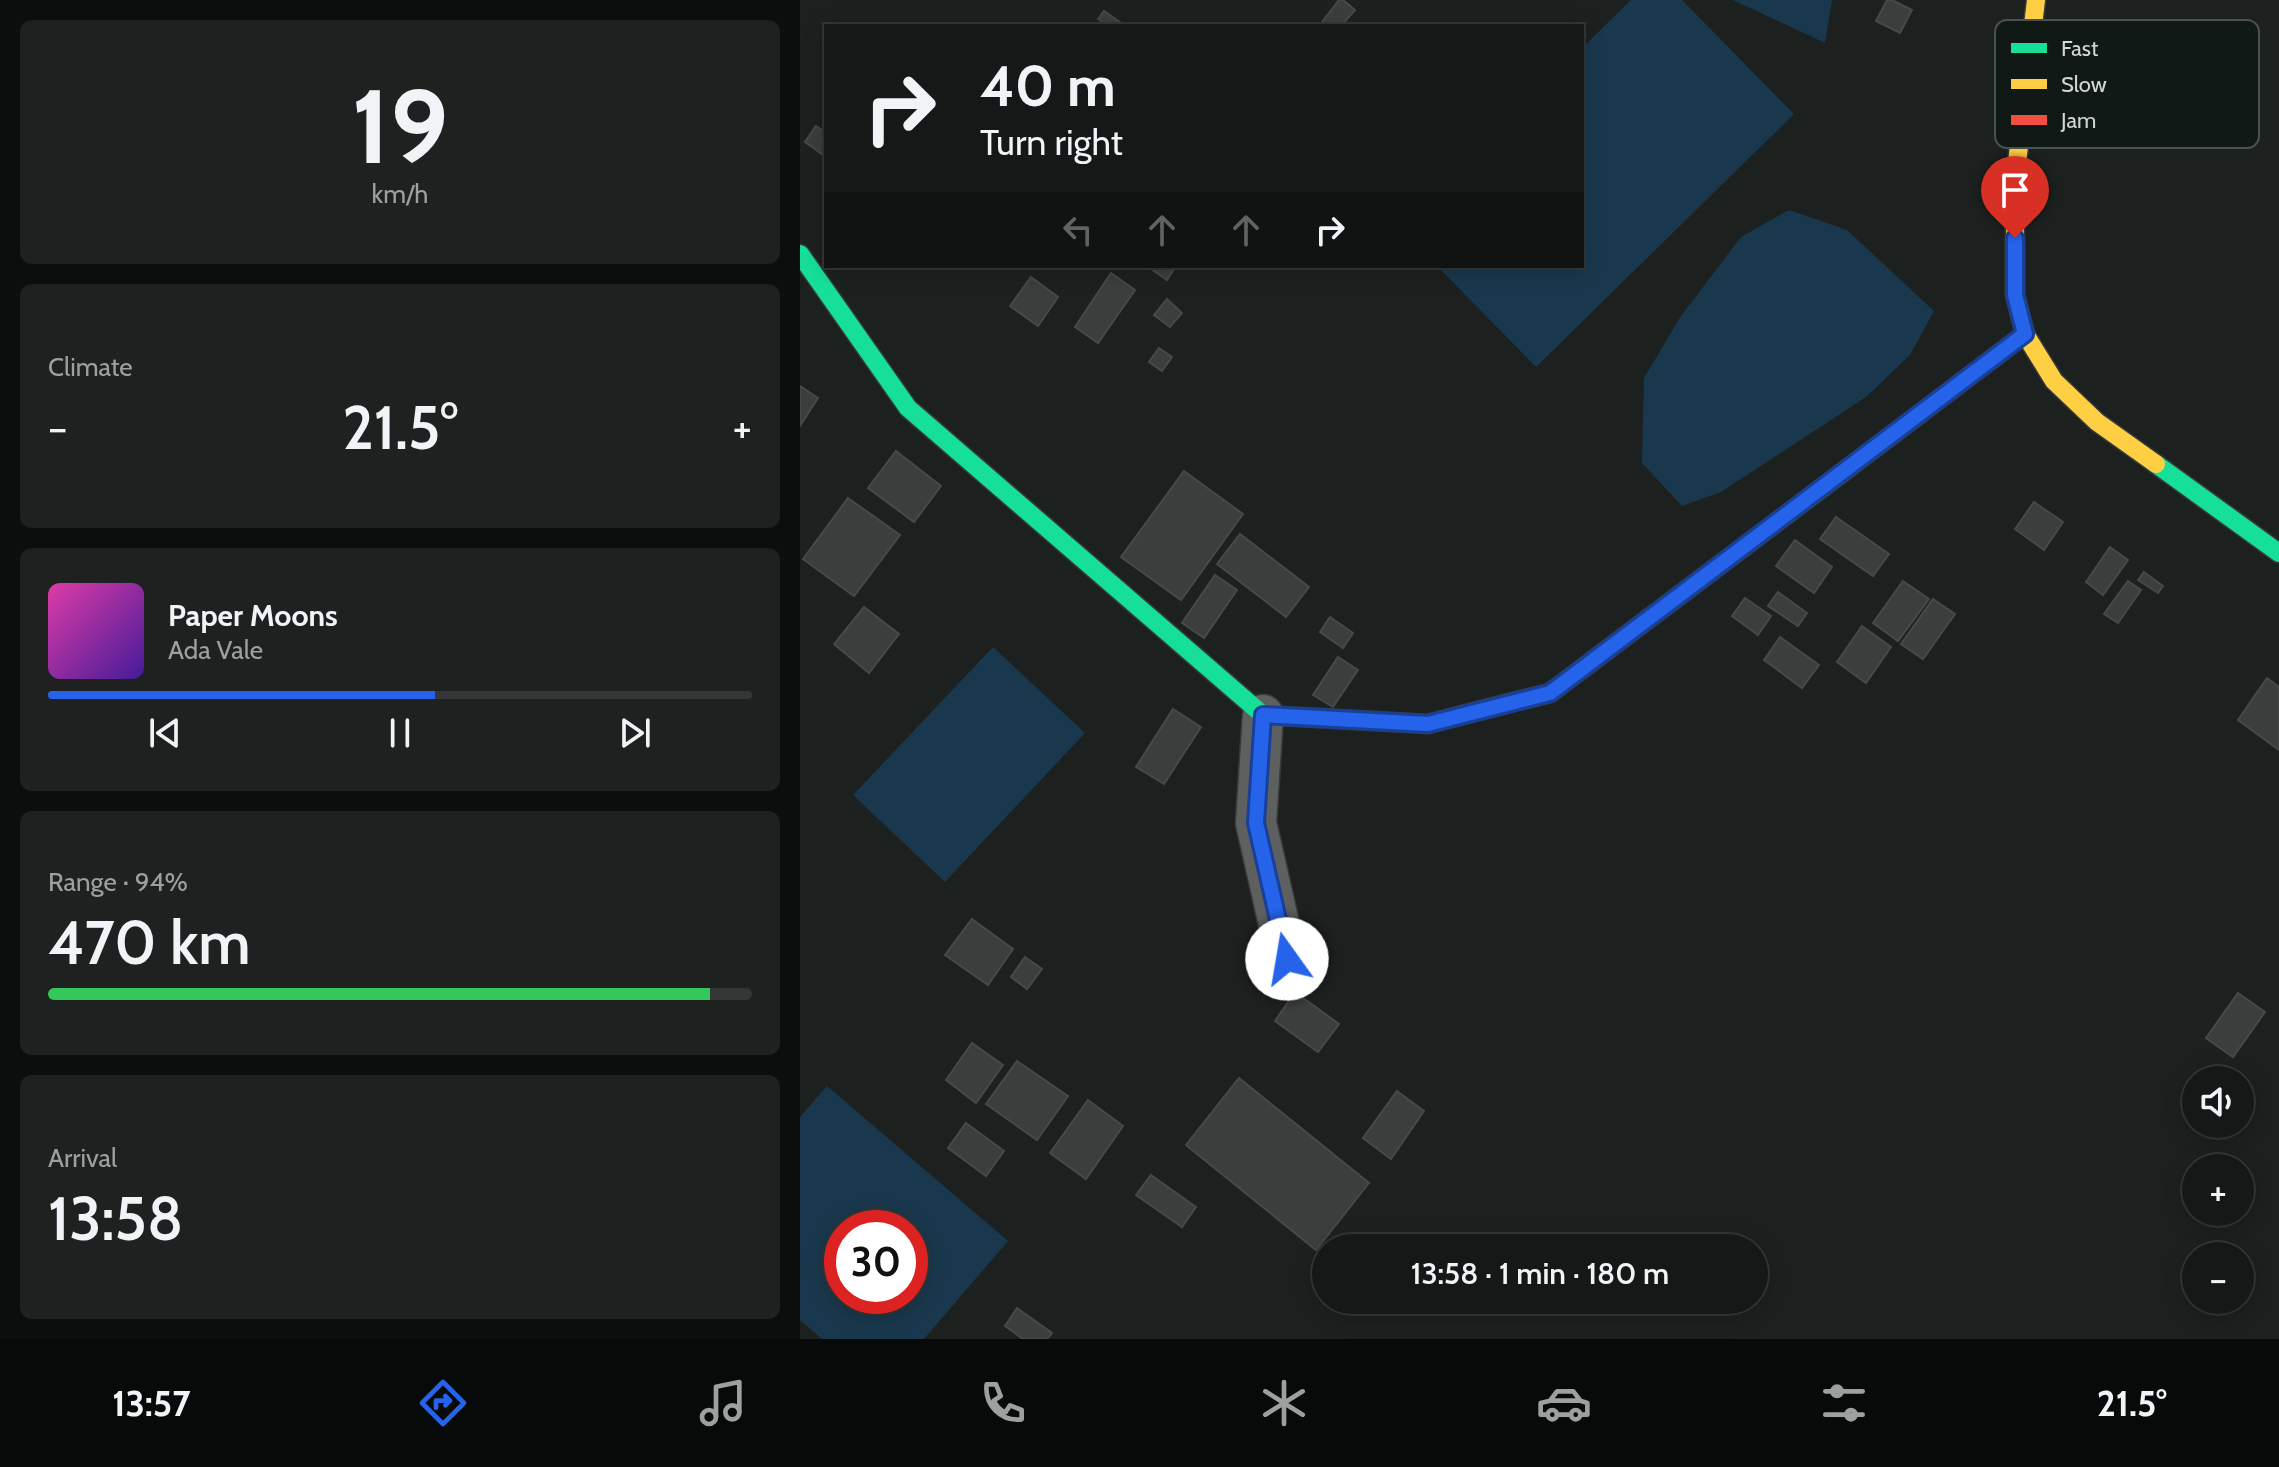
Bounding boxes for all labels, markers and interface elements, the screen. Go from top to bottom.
legend [1995,20,2259,148]
text: Fast [2061,35,2099,62]
text: 40 m [980,52,1116,120]
icon: right [848,56,952,160]
text: 19 [352,63,448,189]
text: Slow [2061,71,2107,98]
text: Jam [2060,107,2096,134]
text: Turn right [980,120,1123,164]
pin [1981,156,2049,238]
icon: arrive [1993,168,2037,212]
text: km/h [372,178,428,210]
icon: left [1056,208,1100,252]
icon: ahead [1140,208,1184,252]
icon: ahead [1224,208,1268,252]
icon: right [1308,208,1352,252]
text: Climate [48,351,133,383]
text: 21.5° [342,391,458,464]
text: − [48,401,67,454]
text: + [733,401,752,454]
text: Paper Moons [168,597,338,634]
text: Ada Vale [168,634,263,666]
icon: previous [143,711,187,755]
icon: pause [378,711,422,755]
icon: next [613,711,657,755]
text: Range · 94% [48,866,188,898]
text: 470 km [48,906,251,979]
position arrow [1245,917,1329,1001]
map controls [2182,1066,2254,1314]
button: sound [2182,1066,2254,1138]
text: Arrival [48,1142,117,1174]
button: + [2182,1154,2254,1226]
text: 13:58 [48,1182,183,1255]
speed limit sign: 30 [824,1210,928,1314]
button: − [2182,1242,2254,1314]
text: 13:58 · 1 min · 180 m [1411,1255,1669,1292]
icon: directions [415,1375,471,1431]
icon: music [695,1375,751,1431]
icon: phone [975,1375,1031,1431]
icon: climate [1256,1375,1312,1431]
icon: car [1536,1375,1592,1431]
icon: filters [1816,1375,1872,1431]
text: 13:57 [112,1381,191,1425]
text: 21.5° [2097,1381,2167,1425]

